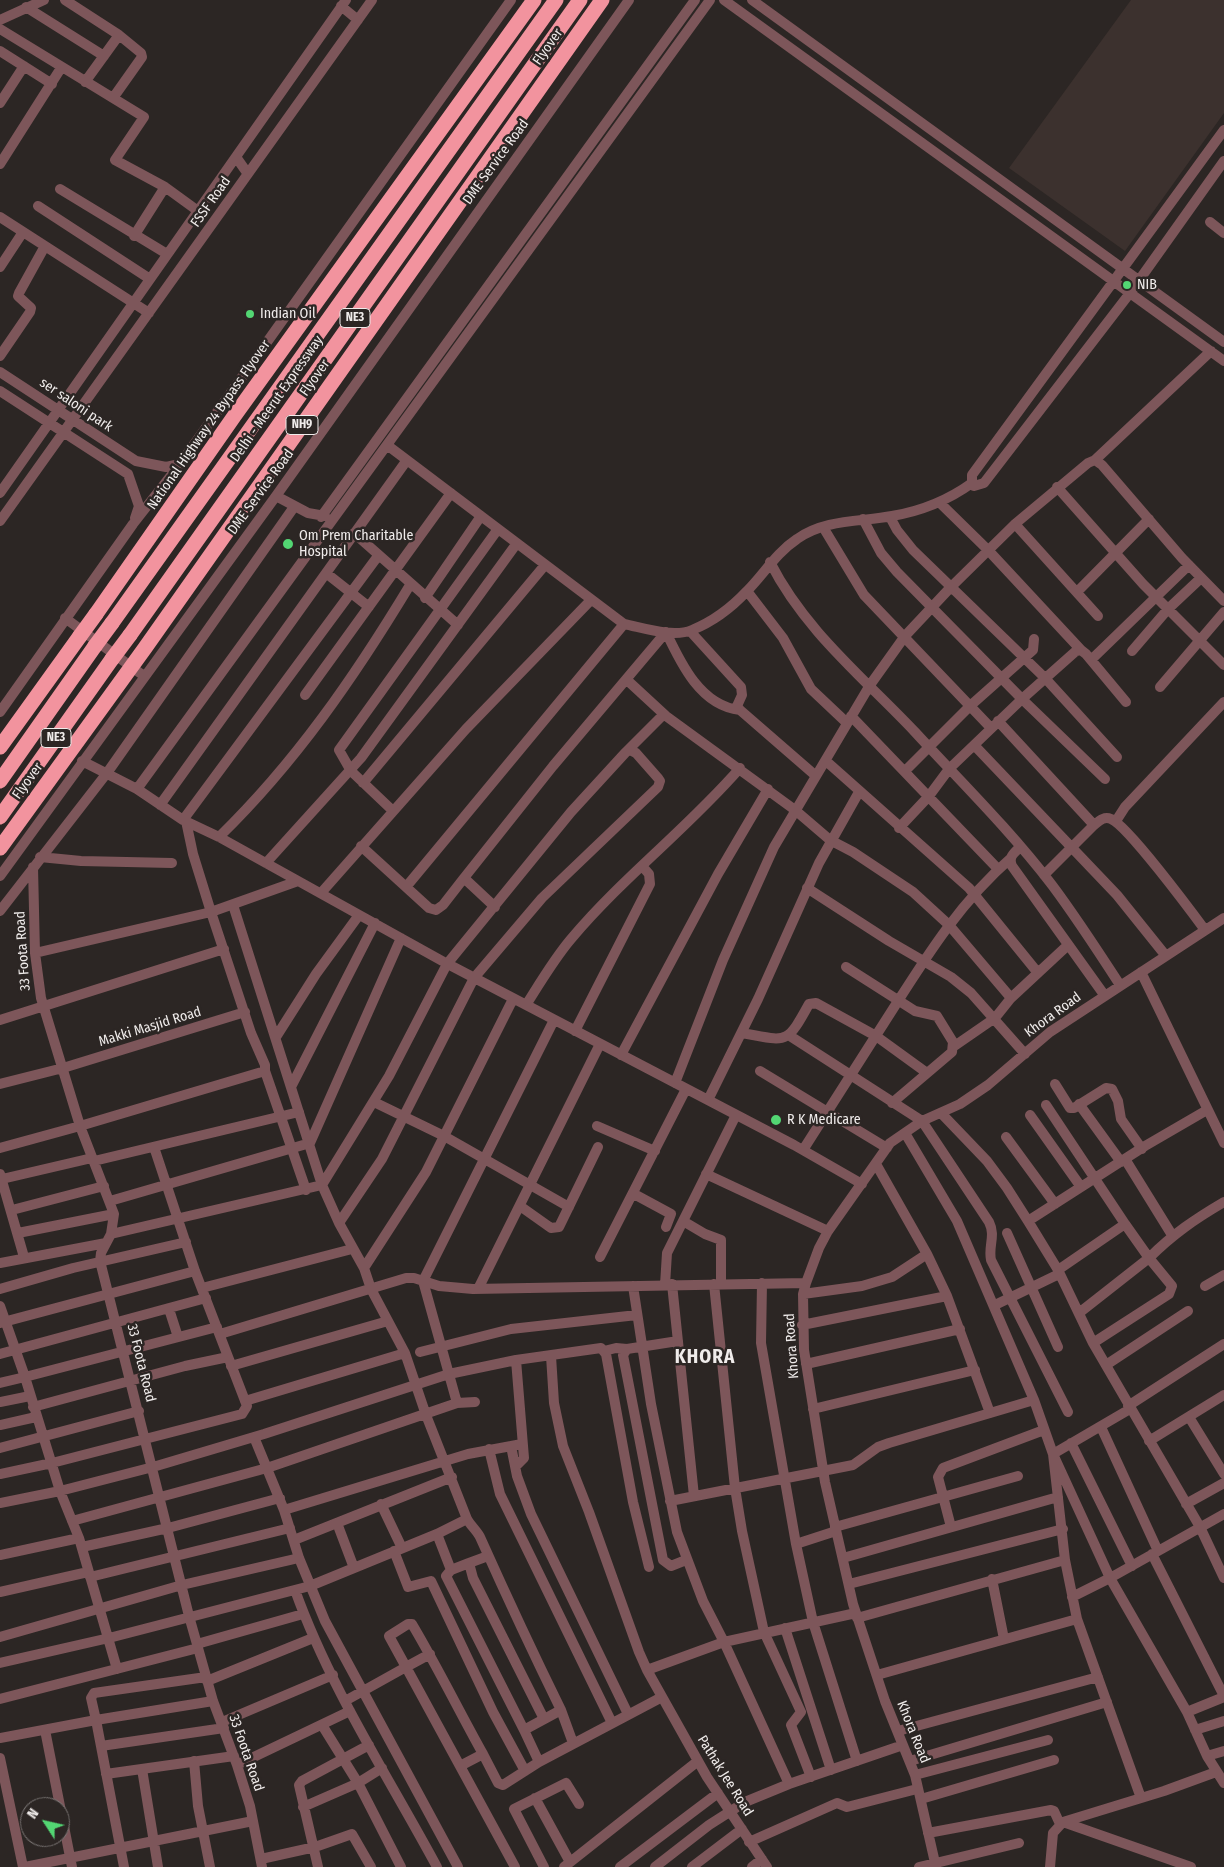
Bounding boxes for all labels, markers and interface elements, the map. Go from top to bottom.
street label: Flyover [529,25,567,69]
street label: DME Service Road [459,116,533,208]
street label: FSSF Road [187,173,235,231]
place label: NIB [1137,277,1157,293]
marker: NIB [1121,279,1133,291]
place label: Indian Oil [260,306,316,322]
marker: Indian Oil [244,308,256,320]
road number: NE3 [340,308,370,328]
street label: Delhi - Meerut Expressway [227,333,327,465]
street label: National Highway 24 Bypass Flyover [144,337,274,513]
street label: Flyover [296,356,334,400]
street label: ser saloni park [36,374,116,436]
road number: NH9 [286,416,318,434]
street label: DME Service Road [224,446,298,538]
place label: Om Prem Charitable Hospital [299,528,413,560]
marker: Om Prem Charitable Hospital [281,537,295,551]
road number: NE3 [41,728,71,748]
street label: Flyover [9,759,47,803]
street label: 33 Foota Road [12,911,34,991]
street label: Khora Road [1021,989,1085,1041]
street label: Makki Masjid Road [97,1003,203,1051]
place label: R K Medicare [787,1112,861,1128]
marker: R K Medicare [769,1113,783,1127]
street label: Khora Road [781,1313,803,1379]
street label: 33 Foota Road [123,1322,159,1404]
district label: KHORA [674,1347,736,1369]
street label: Khora Road [893,1698,933,1766]
street label: 33 Foota Road [225,1712,267,1794]
street label: Pathak Jee Road [693,1733,757,1819]
north arrow [20,1797,70,1847]
text: N [24,1805,42,1822]

